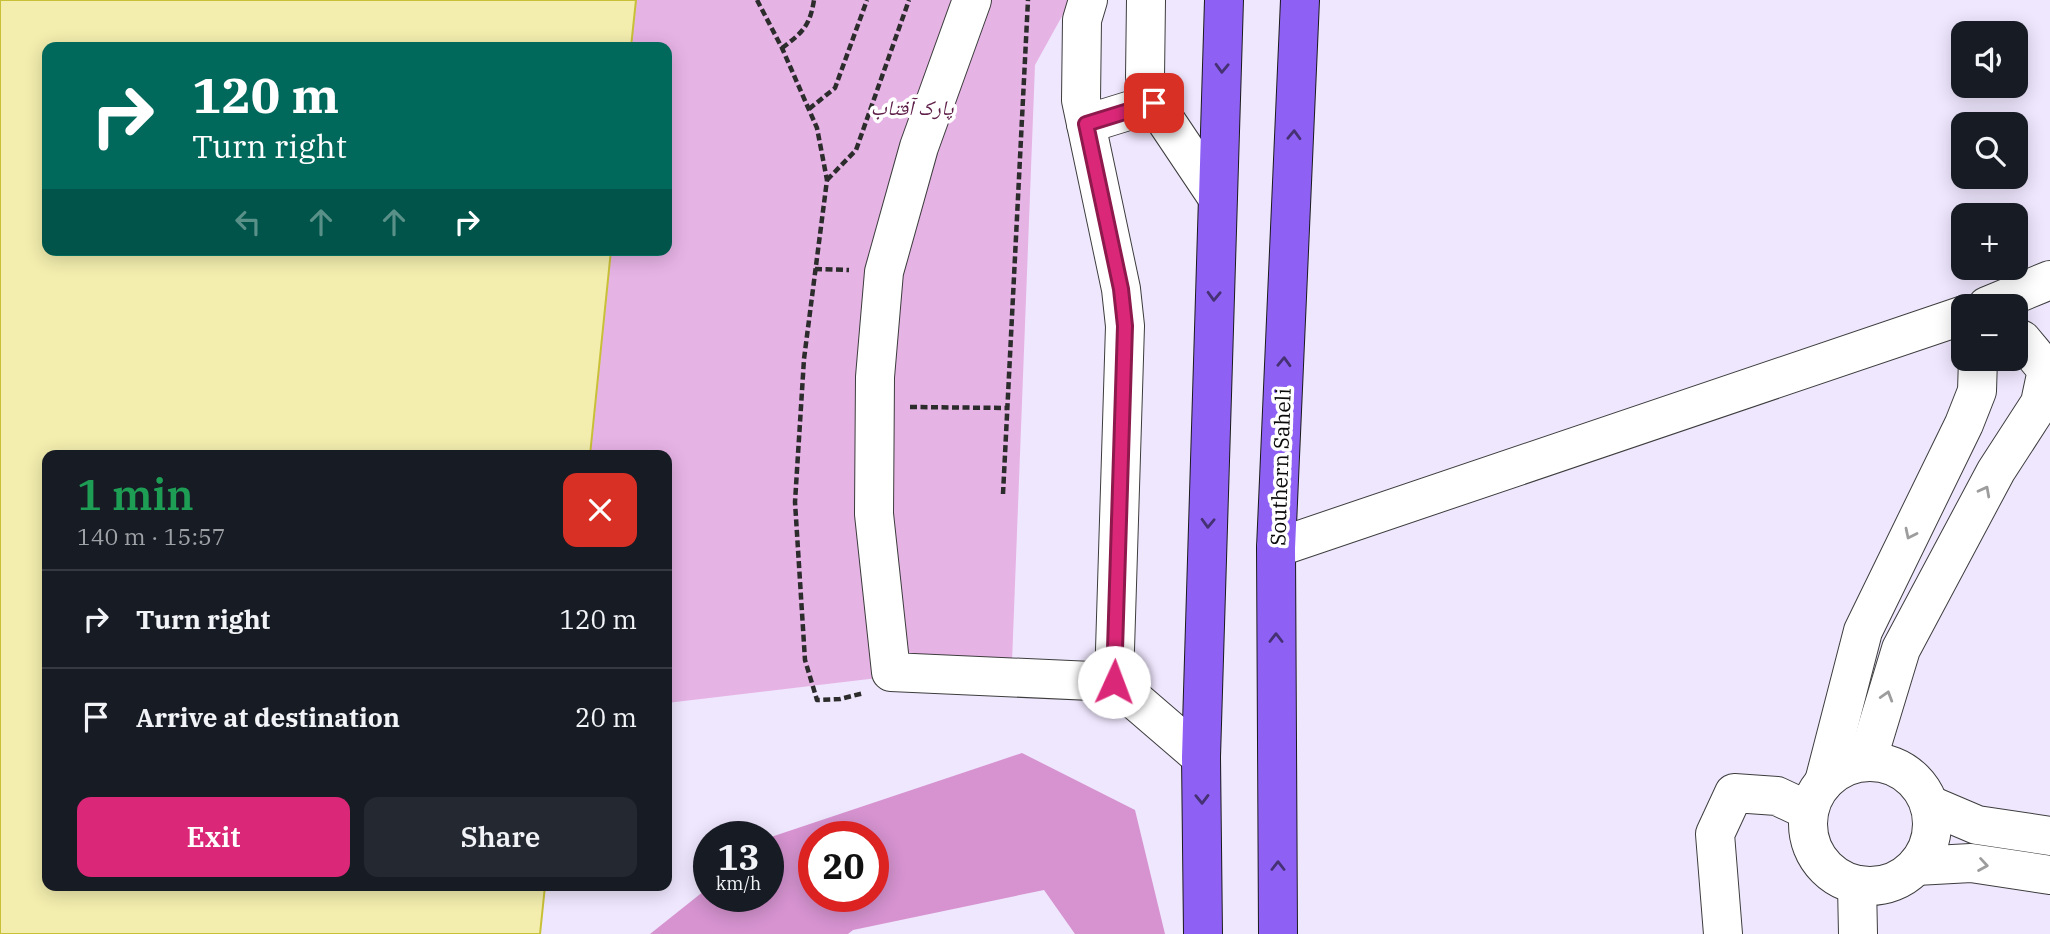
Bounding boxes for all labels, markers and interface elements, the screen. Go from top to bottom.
map controls [1951,21,2028,371]
button: sound [1951,21,2028,98]
text: 120 m [192,63,339,126]
one-way arrow [1214,63,1229,74]
icon: right [77,70,168,161]
pin [1124,73,1184,133]
icon: arrive [1135,84,1173,122]
park label: پارک آفتاب [870,93,954,121]
button: search [1951,112,2028,189]
text: Turn right [192,125,347,167]
one-way arrow [1286,129,1301,140]
icon: left [229,203,267,241]
icon: ahead [302,203,340,241]
icon: ahead [375,203,413,241]
icon: right [448,203,486,241]
button: + [1951,203,2028,280]
one-way arrow [1207,290,1222,301]
button: − [1951,294,2028,371]
one-way arrow [1276,356,1291,367]
street label: Southern Saheli [1263,388,1297,546]
text: 1 min [77,467,194,522]
button: close [563,473,637,547]
one-way arrow [1976,486,1990,498]
one-way arrow [1200,518,1215,529]
text: 140 m · 15:57 [77,521,226,551]
one-way arrow [1905,527,1919,539]
icon: right [77,600,115,638]
text: Turn right [136,602,270,636]
text: 120 m [559,602,637,636]
one-way arrow [1269,633,1284,644]
position arrow [1077,645,1151,719]
one-way arrow [1879,690,1894,702]
icon: arrive [77,698,115,736]
text: Arrive at destination [136,700,400,734]
text: 20 m [575,700,637,734]
one-way arrow [1194,794,1209,805]
button: Exit [77,797,350,877]
button: Share [364,797,637,877]
speed limit sign: 20 [798,821,889,912]
text: 13 [717,834,760,880]
one-way arrow [1978,857,1989,872]
one-way arrow [1270,860,1286,871]
text: km/h [716,872,761,895]

